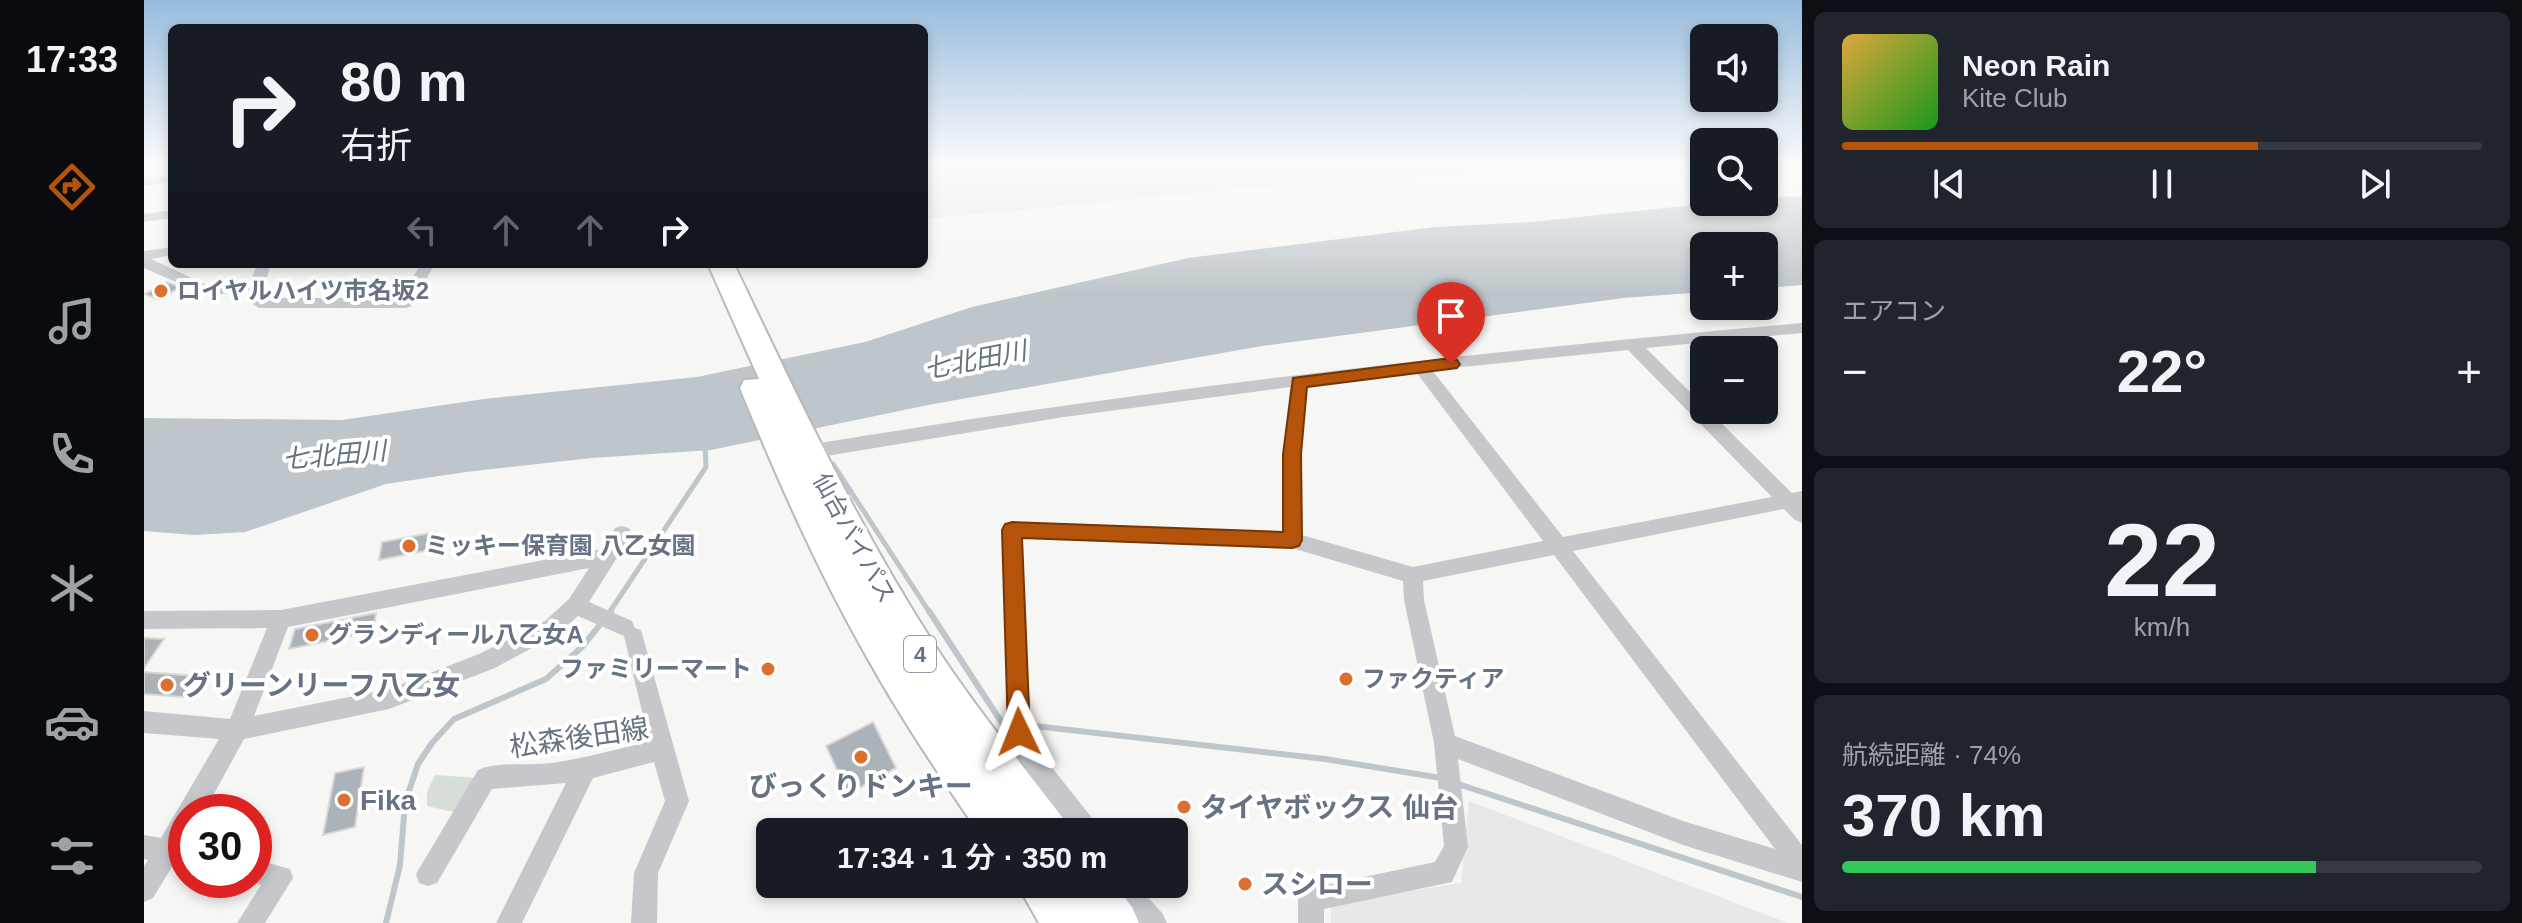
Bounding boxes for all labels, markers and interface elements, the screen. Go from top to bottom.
map controls [1690,24,1778,424]
button: sound [1690,24,1778,112]
text: 17:33 [26,39,118,80]
text: Neon Rain [1962,49,2110,82]
text: 80 m [340,50,468,113]
icon: right [208,56,312,160]
text: Kite Club [1962,83,2068,113]
text: 右折 [340,125,412,166]
button: search [1690,128,1778,216]
icon: directions [44,159,100,215]
icon: previous [1927,162,1971,206]
icon: pause [2140,162,2184,206]
icon: next [2353,162,2397,206]
icon: left [400,208,444,252]
icon: ahead [484,208,528,252]
icon: ahead [568,208,612,252]
icon: right [652,208,696,252]
button: + [1690,232,1778,320]
place label: ロイヤルハイツ市名坂2 [177,277,429,304]
marker: ロイヤルハイツ市名坂2 [152,282,170,300]
pin [1417,282,1485,364]
icon: music [44,293,100,349]
icon: arrive [1429,294,1473,338]
text: エアコン [1842,296,1946,326]
water label: 七北田川 [921,335,1032,385]
button: − [1690,336,1778,424]
text: 22° [2117,338,2207,405]
text: − [1842,347,1868,396]
text: + [2456,347,2482,396]
icon: phone [44,426,100,482]
water label: 七北田川 [281,435,390,474]
street label: 仙台バイパス [808,468,901,607]
text: 22 [2104,502,2220,618]
place label: ミッキー保育園 八乙女園 [425,532,696,559]
marker: ミッキー保育園 八乙女園 [400,537,418,555]
icon: climate [44,560,100,616]
text: km/h [2134,612,2190,642]
place label: グランディール八乙女A [328,621,584,648]
marker: グランディール八乙女A [303,626,321,644]
road number: 4 [904,636,936,672]
place label: ファミリーマート [560,655,752,682]
marker: ファミリーマート [759,660,777,678]
place label: ファクティア [1362,665,1505,692]
place label: グリーンリーフ八乙女 [183,670,460,701]
marker: ファクティア [1337,670,1355,688]
marker: グリーンリーフ八乙女 [158,676,176,694]
position arrow [977,690,1061,774]
icon: car [44,694,100,750]
street label: 松森後田線 [508,712,651,763]
text: 航続距離 · 74% [1842,740,2021,770]
marker: びっくりドンキー [852,748,870,766]
place label: びっくりドンキー [749,771,973,802]
text: 370 km [1842,782,2046,849]
place label: Fika [360,785,416,816]
marker: Fika [335,791,353,809]
place label: タイヤボックス 仙台 [1200,792,1458,823]
speed limit sign: 30 [168,794,272,898]
marker: タイヤボックス 仙台 [1175,798,1193,816]
icon: filters [44,828,100,884]
text: 17:34 · 1 分 · 350 m [837,841,1107,874]
place label: スシロー [1261,869,1373,900]
marker: スシロー [1236,875,1254,893]

